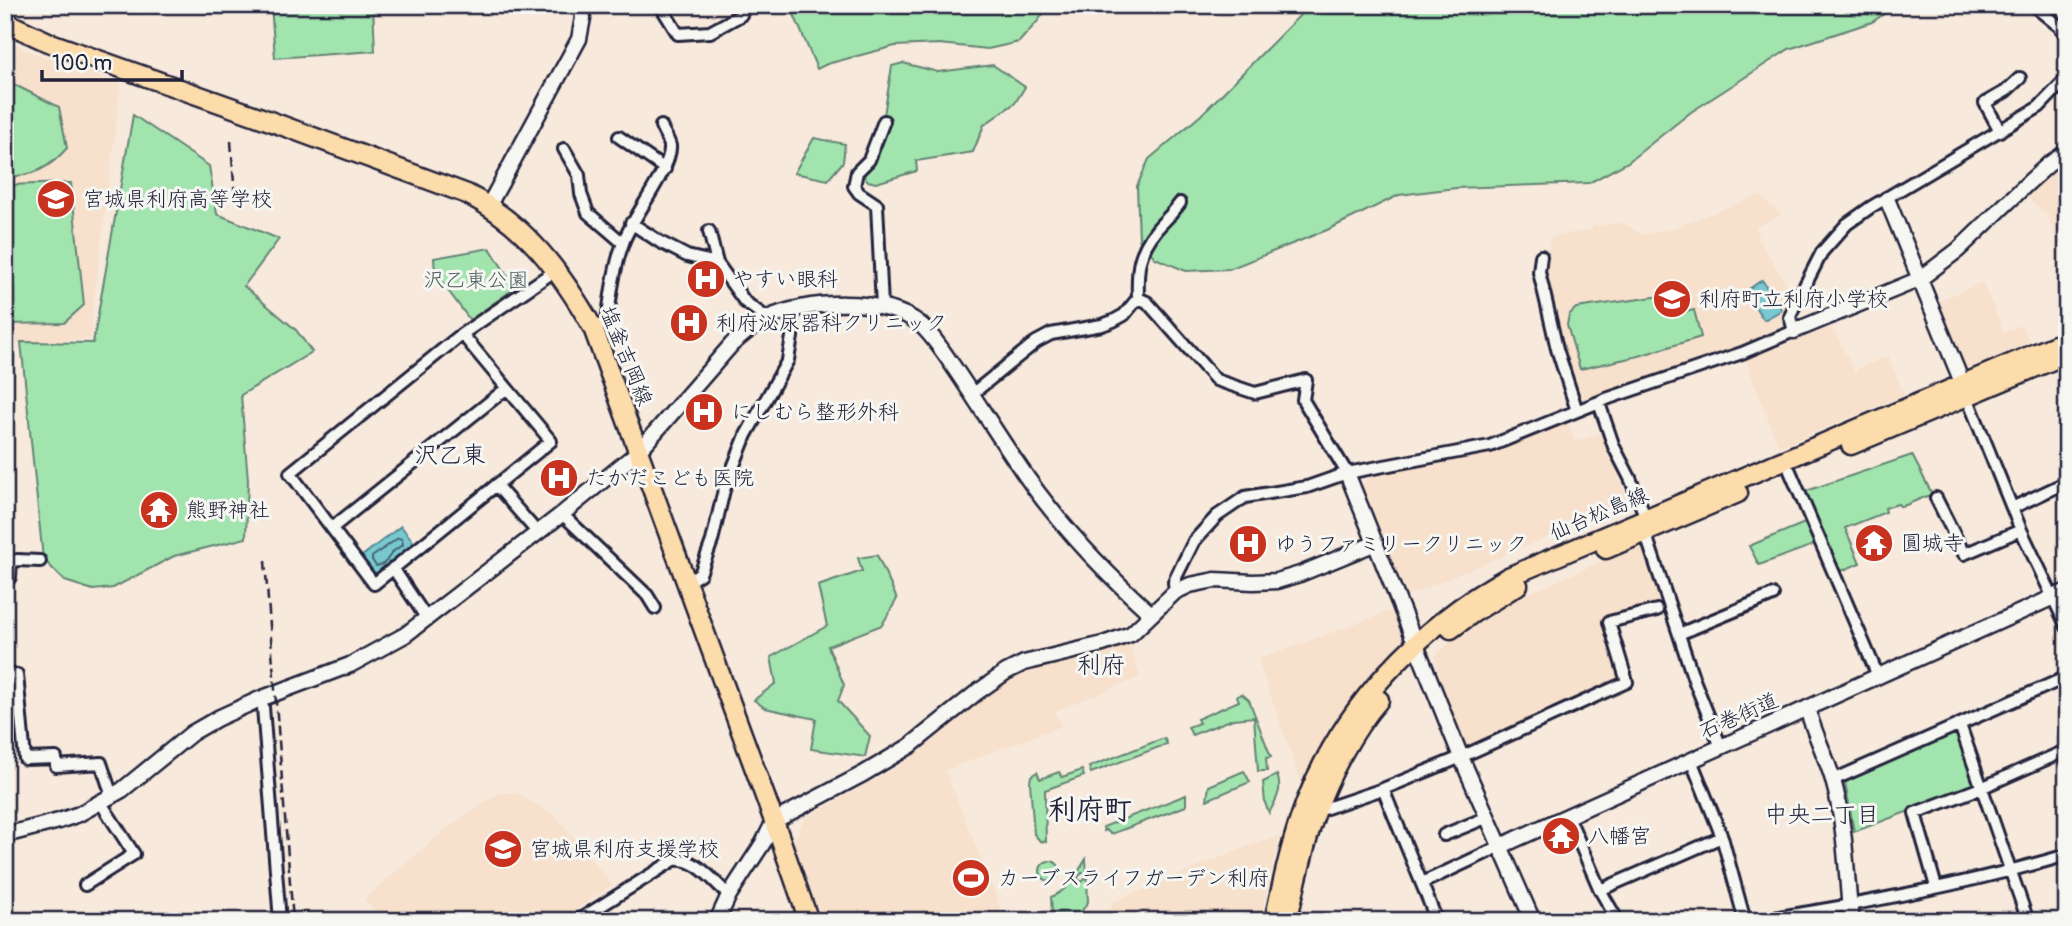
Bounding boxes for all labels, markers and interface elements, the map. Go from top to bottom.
scale bar [42,38,182,82]
text: 100 m [52,50,112,77]
school or university icon: 宮城県利府高等学校 [35,178,77,220]
place label: 宮城県利府高等学校 [83,186,272,213]
hospital icon: やすい眼科 [685,258,727,300]
place label: やすい眼科 [733,266,838,293]
park label: 沢乙東公園 [424,267,529,294]
school or university icon: 利府町立利府小学校 [1651,278,1693,320]
place label: 利府町立利府小学校 [1699,286,1888,313]
street label: 塩釜吉岡線 [594,302,658,410]
hospital icon: 利府泌尿器科クリニック [668,302,710,344]
place label: 利府泌尿器科クリニック [716,310,947,337]
hospital icon: にしむら整形外科 [683,391,725,433]
place label: にしむら整形外科 [731,399,899,426]
district label: 沢乙東 [414,441,486,470]
hospital icon: たかだこども医院 [538,457,580,499]
place label: たかだこども医院 [586,465,754,492]
street label: 仙台松島線 [1545,481,1653,547]
temple icon: 熊野神社 [138,489,180,531]
place label: 熊野神社 [186,497,270,524]
temple icon: 圓城寺 [1853,522,1895,564]
hospital icon: ゆうファミリークリニック [1227,523,1269,565]
place label: 圓城寺 [1901,530,1964,557]
place label: ゆうファミリークリニック [1275,531,1527,558]
district label: 利府 [1077,651,1125,680]
street label: 石巻街道 [1695,687,1783,745]
district label: 利府町 [1048,793,1132,828]
district label: 中央二丁目 [1765,800,1880,829]
temple icon: 八幡宮 [1540,815,1582,857]
place label: 八幡宮 [1588,823,1651,850]
school or university icon: 宮城県利府支援学校 [482,828,524,870]
place label: 宮城県利府支援学校 [530,836,719,863]
sports icon: カーブスライフガーデン利府 [950,857,992,899]
place label: カーブスライフガーデン利府 [998,865,1269,892]

